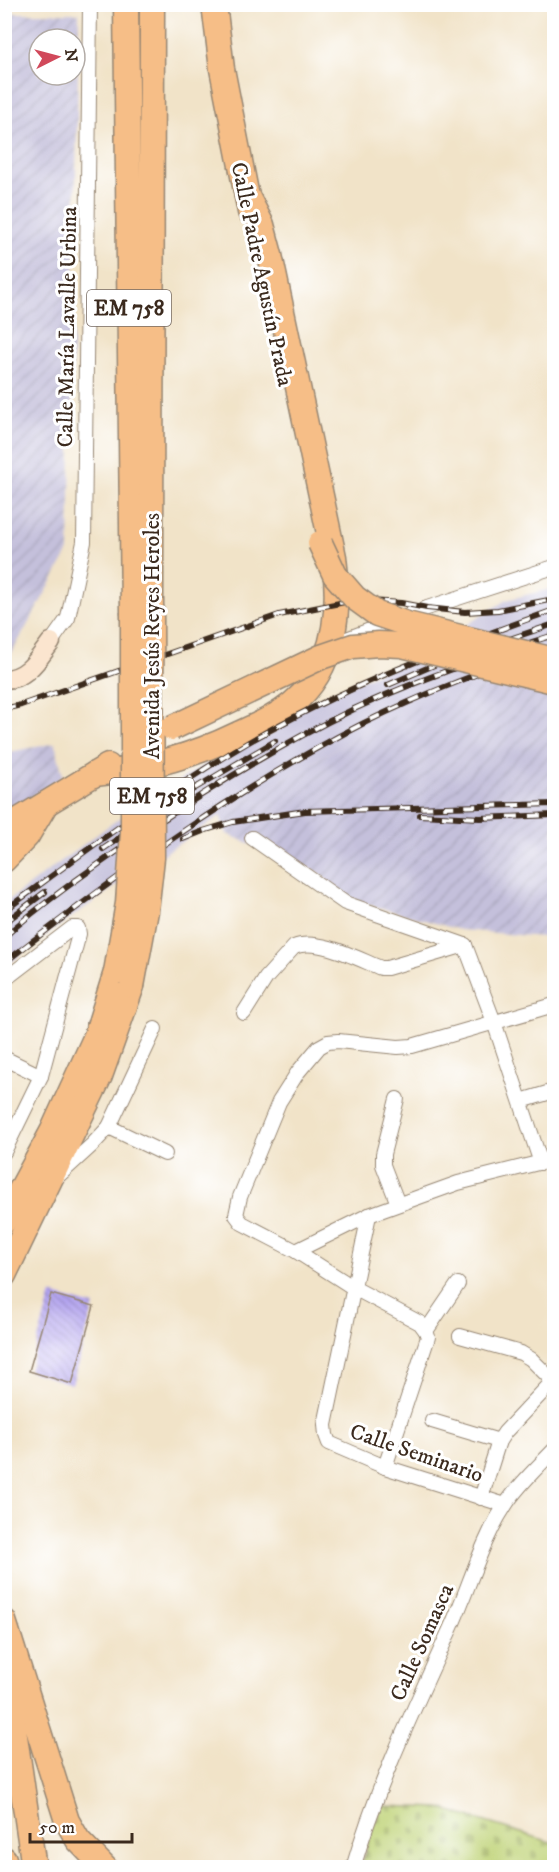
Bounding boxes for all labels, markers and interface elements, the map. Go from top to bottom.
north arrow [27,27,87,87]
text: N [60,48,82,63]
street label: Calle Padre Agustín Prada [225,160,299,389]
street label: Calle María Lavalle Urbina [52,206,83,448]
road number: EM 758 [87,290,171,326]
street label: Avenida Jesús Reyes Heroles [139,513,166,759]
road number: EM 758 [110,778,194,814]
street label: Calle Seminario [346,1418,487,1489]
street label: Calle Somasca [385,1579,460,1705]
scale bar [30,1806,132,1844]
text: 50 m [39,1817,75,1839]

